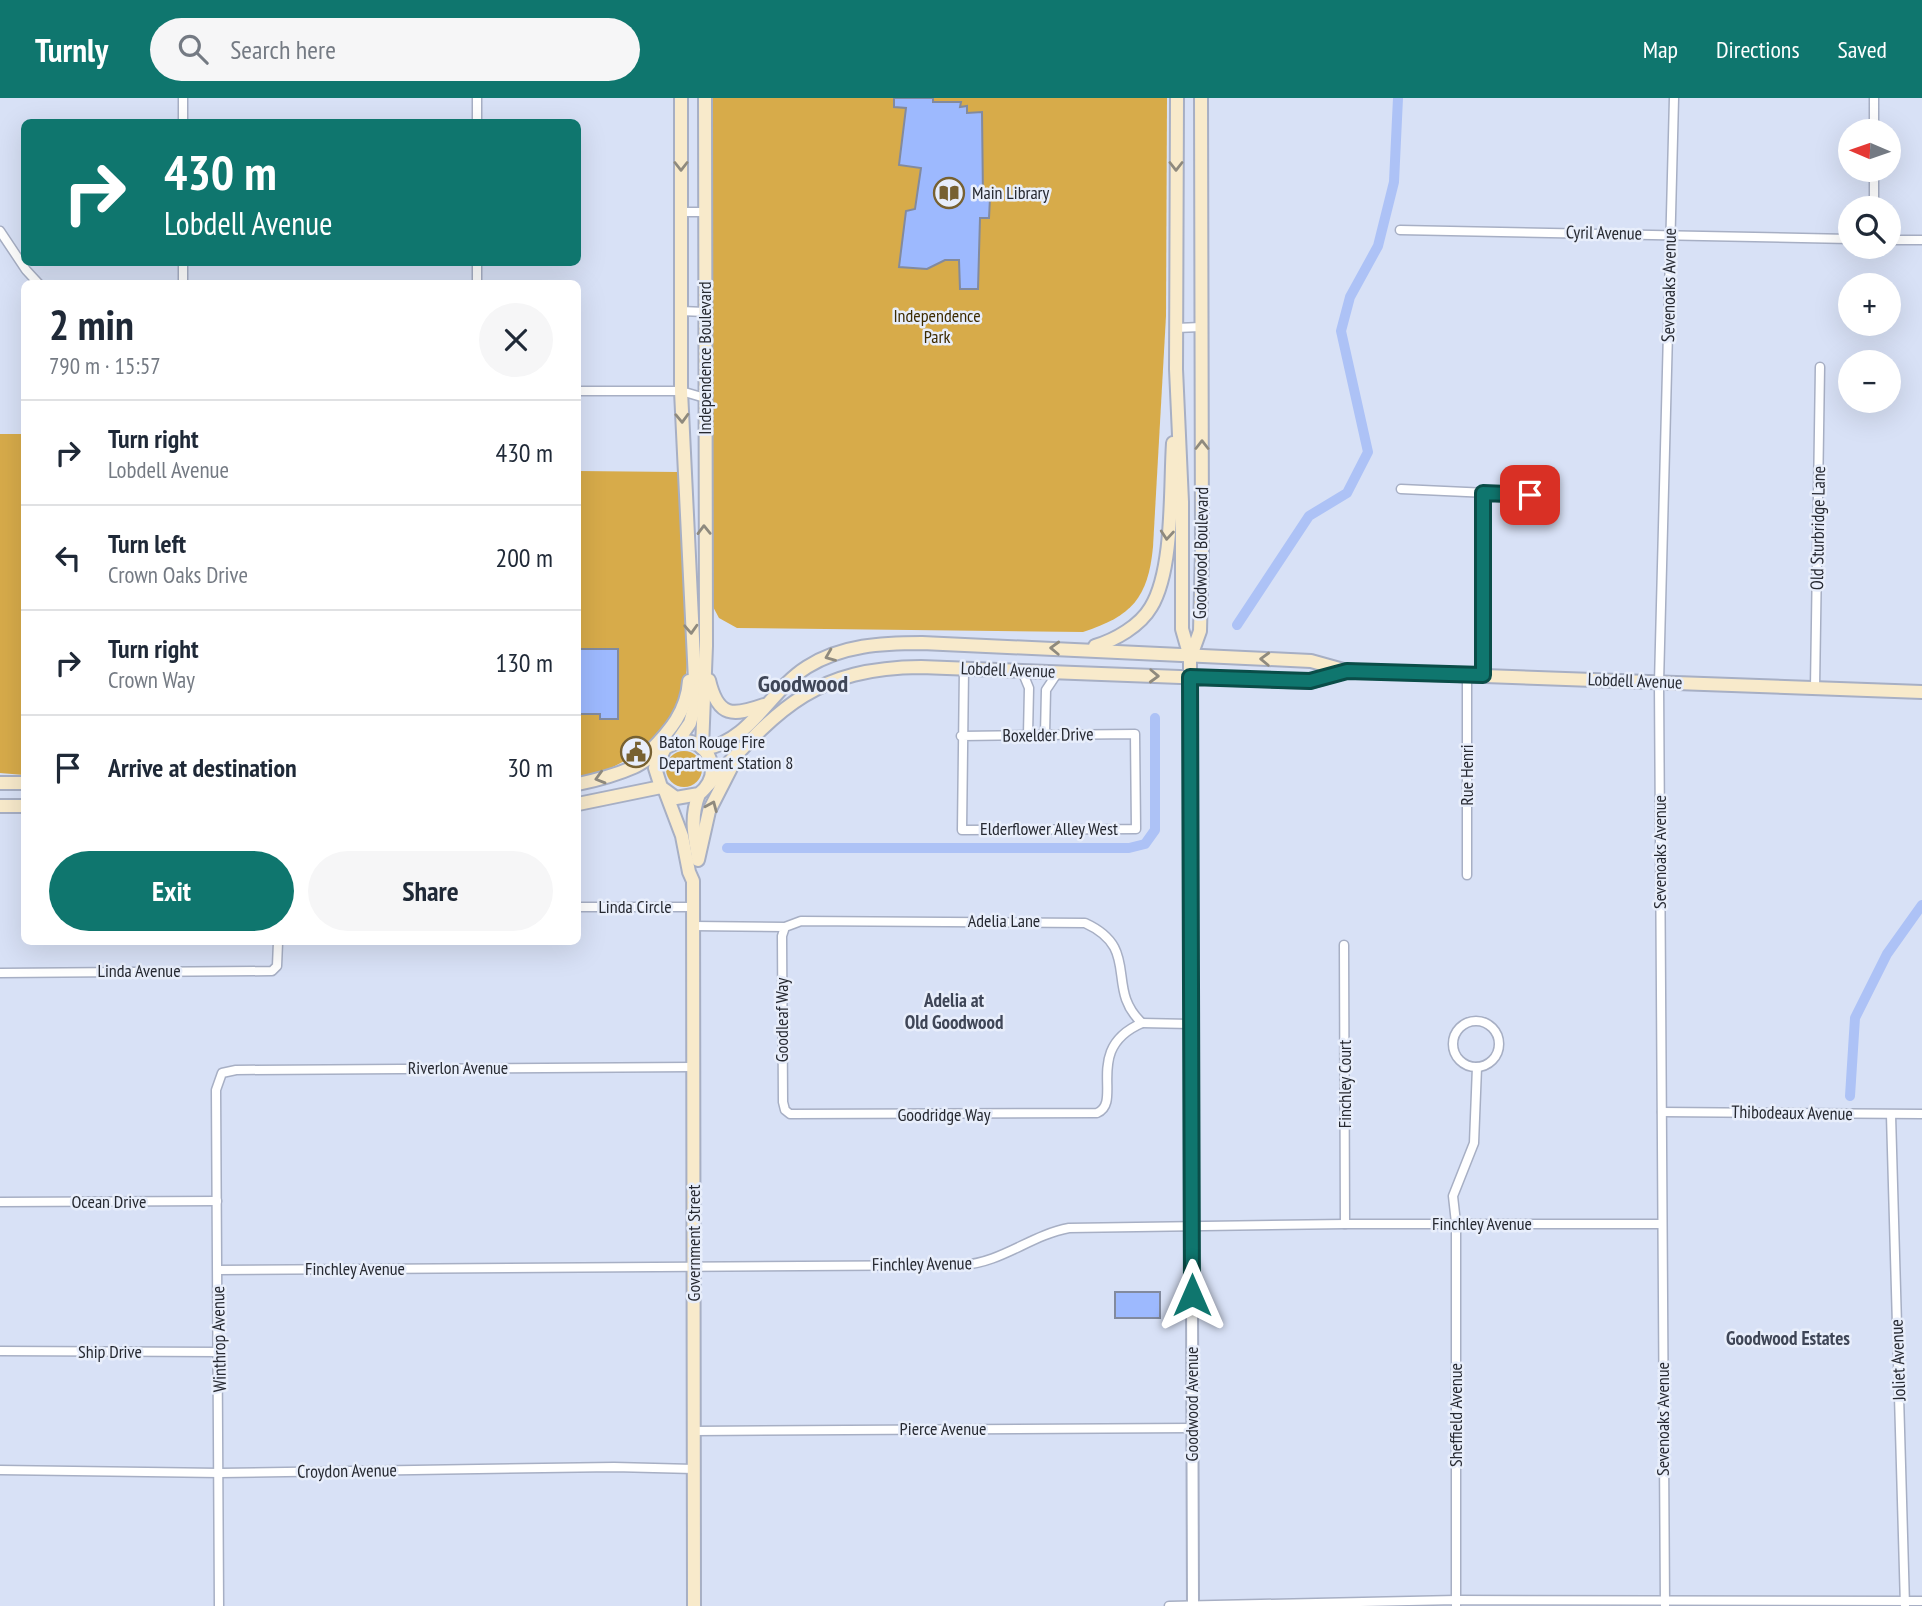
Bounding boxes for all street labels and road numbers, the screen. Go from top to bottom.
street label: Cyril Avenue [1566,220,1642,245]
street label: Sevenoaks Avenue [1656,228,1681,342]
street label: Independence Boulevard [693,281,716,435]
street label: Old Sturbridge Lane [1805,466,1830,590]
street label: Goodwood Boulevard [1188,487,1213,619]
street label: Lobdell Avenue [960,656,1056,683]
street label: Lobdell Avenue [1587,667,1683,694]
street label: Boxelder Drive [1002,722,1094,747]
street label: Rue Henri [1455,744,1478,806]
street label: Sevenoaks Avenue [1648,795,1671,909]
street label: Elderflower Alley West [980,817,1118,840]
street label: Linda Circle [598,895,672,918]
street label: Adelia Lane [968,909,1040,932]
street label: Linda Avenue [97,959,181,982]
street label: Goodleaf Way [770,977,793,1062]
street label: Finchley Court [1333,1040,1356,1128]
street label: Riverlon Avenue [408,1056,508,1079]
street label: Thibodeaux Avenue [1731,1100,1853,1125]
street label: Goodridge Way [897,1103,991,1126]
street label: Government Street [682,1185,705,1301]
street label: Ocean Drive [71,1190,147,1213]
street label: Finchley Avenue [1432,1212,1532,1235]
street label: Finchley Avenue [872,1251,972,1276]
street label: Finchley Avenue [305,1257,405,1280]
street label: Winthrop Avenue [206,1286,231,1392]
street label: Joliet Avenue [1885,1319,1910,1402]
street label: Ship Drive [78,1340,142,1363]
street label: Goodwood Avenue [1180,1347,1203,1461]
street label: Sevenoaks Avenue [1651,1362,1674,1476]
street label: Sheffield Avenue [1444,1363,1467,1467]
street label: Pierce Avenue [900,1417,986,1440]
street label: Croydon Avenue [297,1458,397,1483]

